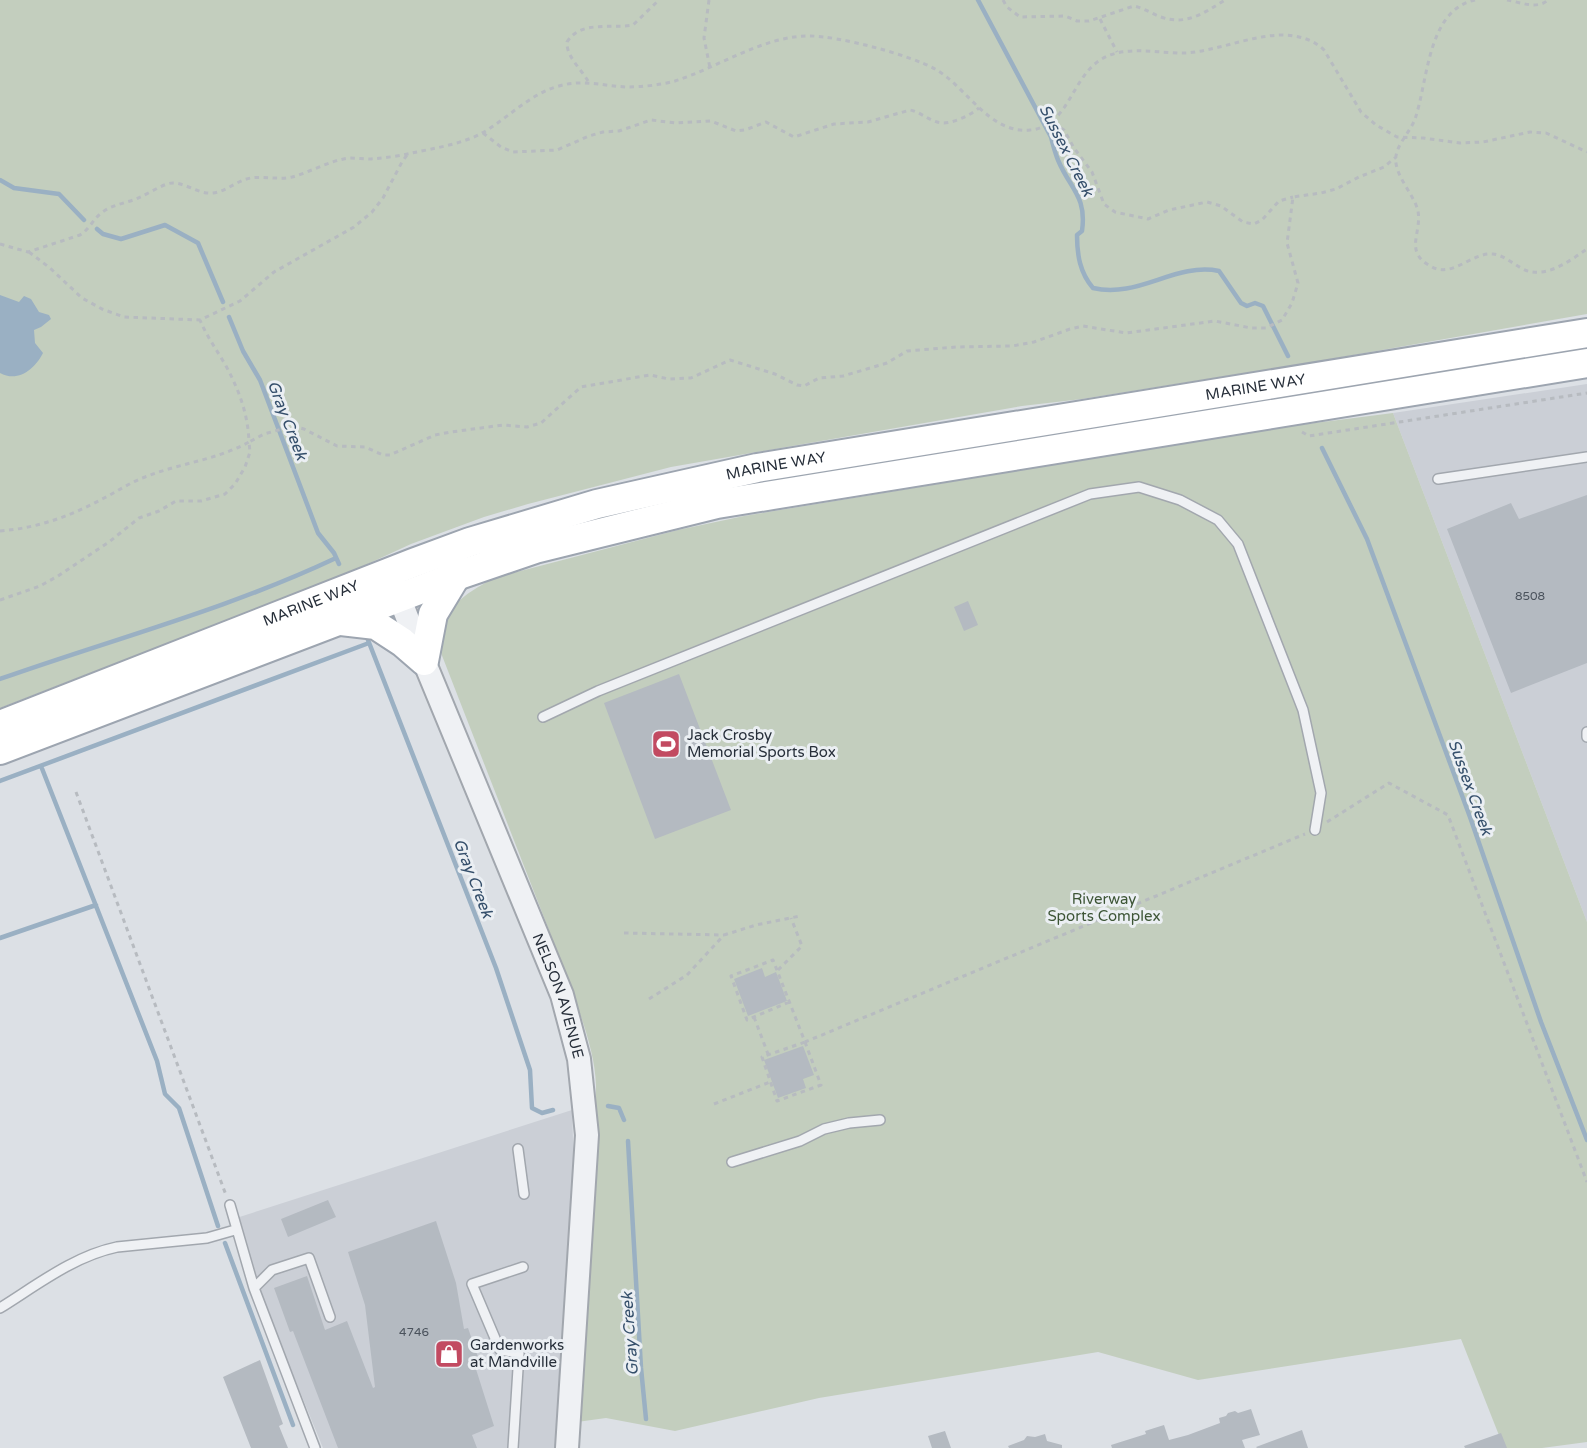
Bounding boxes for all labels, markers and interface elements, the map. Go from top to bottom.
water label: Sussex Creek [1034,101,1098,201]
street label: MARINE WAY [1204,370,1307,404]
water label: Gray Creek [263,378,312,464]
street label: MARINE WAY [724,448,828,484]
street label: MARINE WAY [261,576,362,630]
house number: 8508 [1515,589,1545,603]
place label: Jack Crosby Memorial Sports Box [687,726,836,761]
sports icon: Jack Crosby Memorial Sports Box [650,728,682,760]
water label: Sussex Creek [1444,737,1497,839]
water label: Gray Creek [449,836,498,922]
park label: Riverway Sports Complex [1047,890,1161,925]
street label: NELSON AVENUE [529,931,587,1061]
water label: Gray Creek [617,1290,643,1376]
house number: 4746 [399,1325,429,1339]
place label: Gardenworks at Mandville [470,1336,564,1371]
shop icon: Gardenworks at Mandville [433,1338,465,1370]

